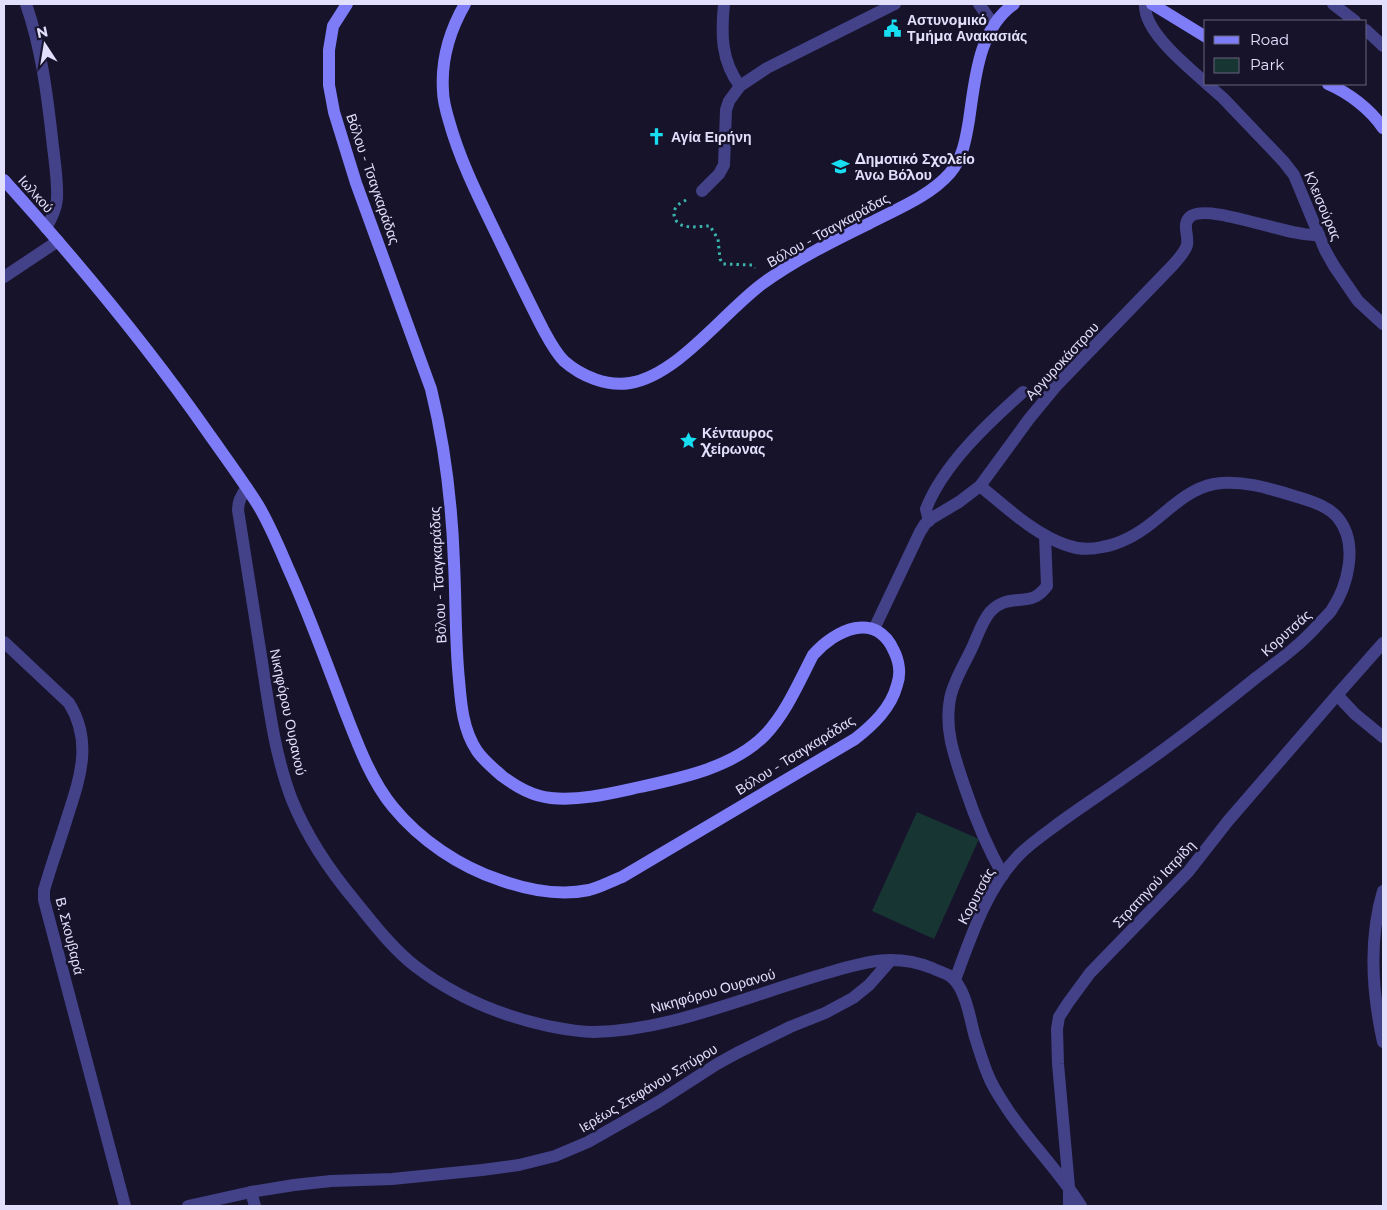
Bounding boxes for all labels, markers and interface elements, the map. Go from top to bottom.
place label: Αστυνομικό Τμήμα Ανακασιάς [907,11,1027,45]
public building icon: Αστυνομικό Τμήμα Ανακασιάς [883,18,903,38]
north arrow [20,20,70,70]
legend [1204,20,1367,85]
text: N [35,22,50,42]
text: Road [1250,30,1289,49]
text: Park [1250,55,1284,74]
street label: Βόλου - Τσαγκαράδας [342,111,404,247]
church icon: Αγία Ειρήνη [647,127,667,147]
place label: Αγία Ειρήνη [671,128,752,146]
place label: Δημοτικό Σχολείο Άνω Βόλου [854,150,975,184]
school or university icon: Δημοτικό Σχολείο Άνω Βόλου [831,157,851,177]
street label: Κλεισούρας [1300,169,1346,243]
street label: Ιωλκού [14,171,58,217]
street label: Βόλου - Τσαγκαράδας [764,189,893,271]
street label: Αργυροκάστρου [1021,318,1103,404]
place label: Κένταυρος Χείρωνας [700,424,773,458]
place icon: Κένταυρος Χείρωνας [678,431,698,451]
street label: Βόλου - Τσαγκαράδας [425,506,451,644]
street label: Κορυτσάς [1257,606,1315,660]
street label: Νικηφόρου Ουρανού [266,647,310,777]
street label: Βόλου - Τσαγκαράδας [732,711,858,799]
street label: Στρατηγού Ιατρίδη [1109,836,1199,932]
street label: Κορυτσάς [954,864,998,927]
street label: Β. Σκουβαρά [52,895,88,977]
street label: Νικηφόρου Ουρανού [649,965,777,1017]
street label: Ιερέως Στεφάνου Σπύρου [575,1039,721,1137]

